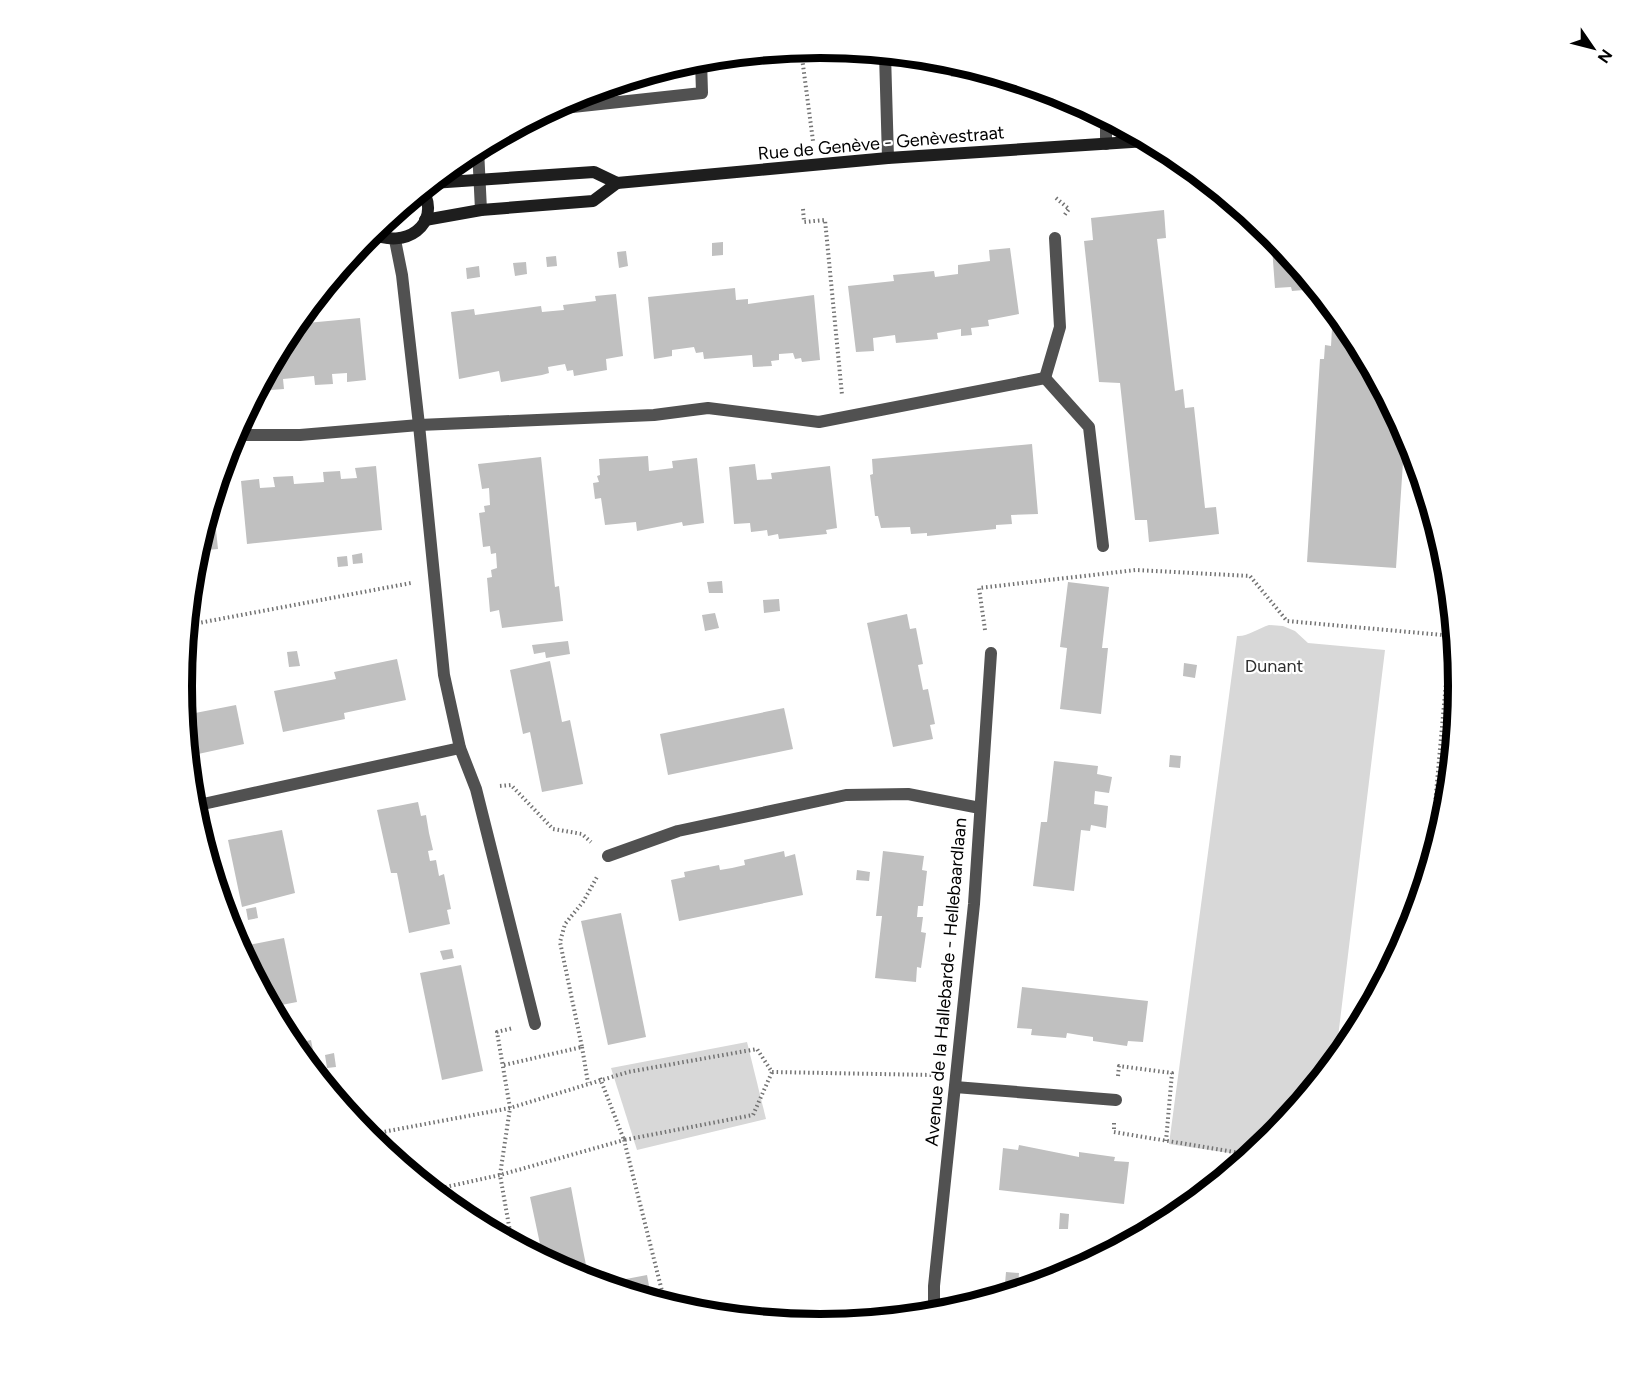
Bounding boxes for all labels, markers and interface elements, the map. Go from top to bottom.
north arrow [1563,18,1623,78]
text: N [1594,46,1616,67]
street label: Rue de Genève - Genèvestraat [757,121,1005,165]
park label: Dunant [1245,655,1303,677]
street label: Avenue de la Hallebarde - Hellebaardlaan [921,817,971,1147]

